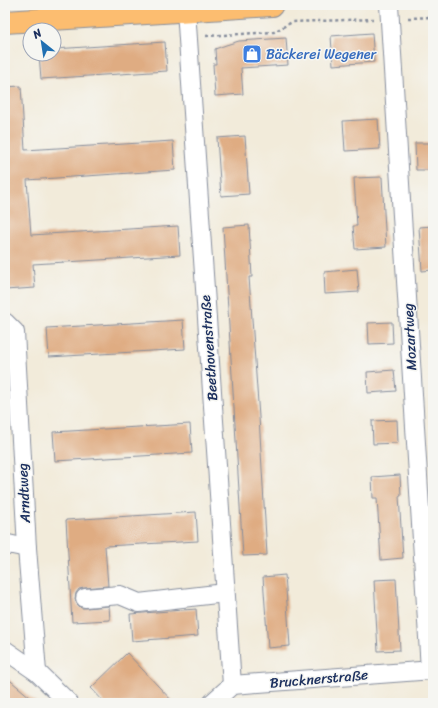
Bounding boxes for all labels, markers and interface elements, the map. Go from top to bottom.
north arrow [22,22,62,62]
text: N [28,23,46,44]
place label: Bäckerei Wegener [266,42,377,67]
shop icon: Bäckerei Wegener [241,43,263,65]
street label: Beethovenstraße [193,294,225,402]
street label: Mozartweg [396,303,424,371]
street label: Arndtweg [10,462,38,525]
street label: Brucknerstraße [269,662,369,696]

